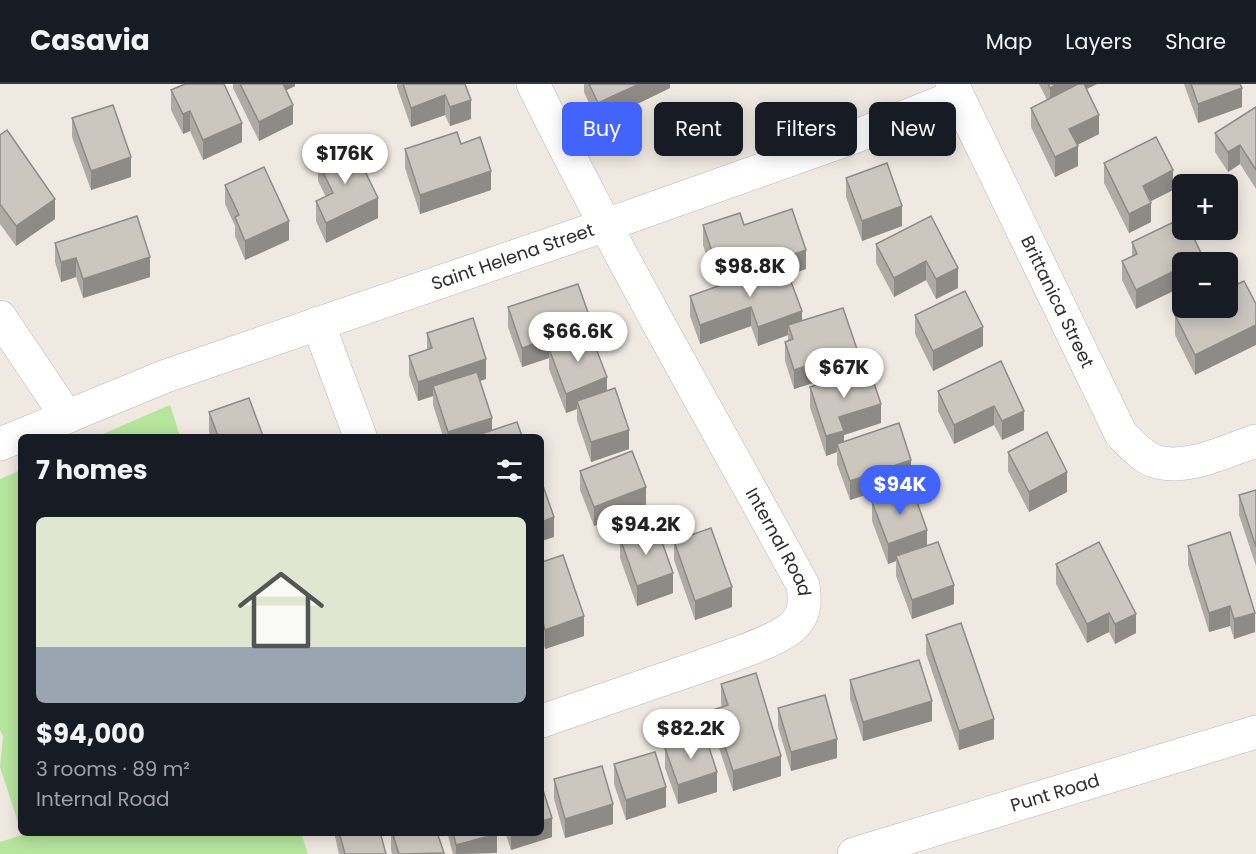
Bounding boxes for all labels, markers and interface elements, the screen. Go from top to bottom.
text: Casavia [30,21,150,60]
text: Map [986,27,1032,56]
text: Layers [1065,27,1132,56]
text: Share [1165,27,1226,56]
chip: Buy [562,102,642,156]
chip: Rent [654,102,743,156]
chip: Filters [755,102,857,156]
chip: New [869,102,956,156]
pin: $176K [303,134,387,185]
text: $176K [316,139,374,167]
map controls [1172,174,1238,318]
button: + [1172,174,1238,240]
street label: Saint Helena Street [428,217,597,296]
street label: Brittanica Street [1015,231,1100,372]
pin: $98.8K [701,247,799,298]
text: $98.8K [715,252,785,280]
button: − [1172,252,1238,318]
pin: $66.6K [529,312,627,363]
text: $66.6K [543,317,613,345]
pin: $67K [808,348,880,399]
text: $67K [819,353,869,381]
text: 7 homes [36,452,148,488]
icon: filters [493,454,526,487]
pin: $94K [864,465,936,516]
text: $94K [874,470,926,498]
street label: Internal Road [740,483,817,597]
pin: $94.2K [597,505,695,556]
text: $94.2K [611,510,681,538]
icon: home [227,556,335,664]
pin: $82.2K [642,709,740,760]
text: $82.2K [657,714,725,742]
text: $94,000 [36,716,145,752]
text: 3 rooms · 89 m² [36,755,190,783]
street label: Punt Road [1007,767,1102,818]
text: Internal Road [36,785,169,813]

